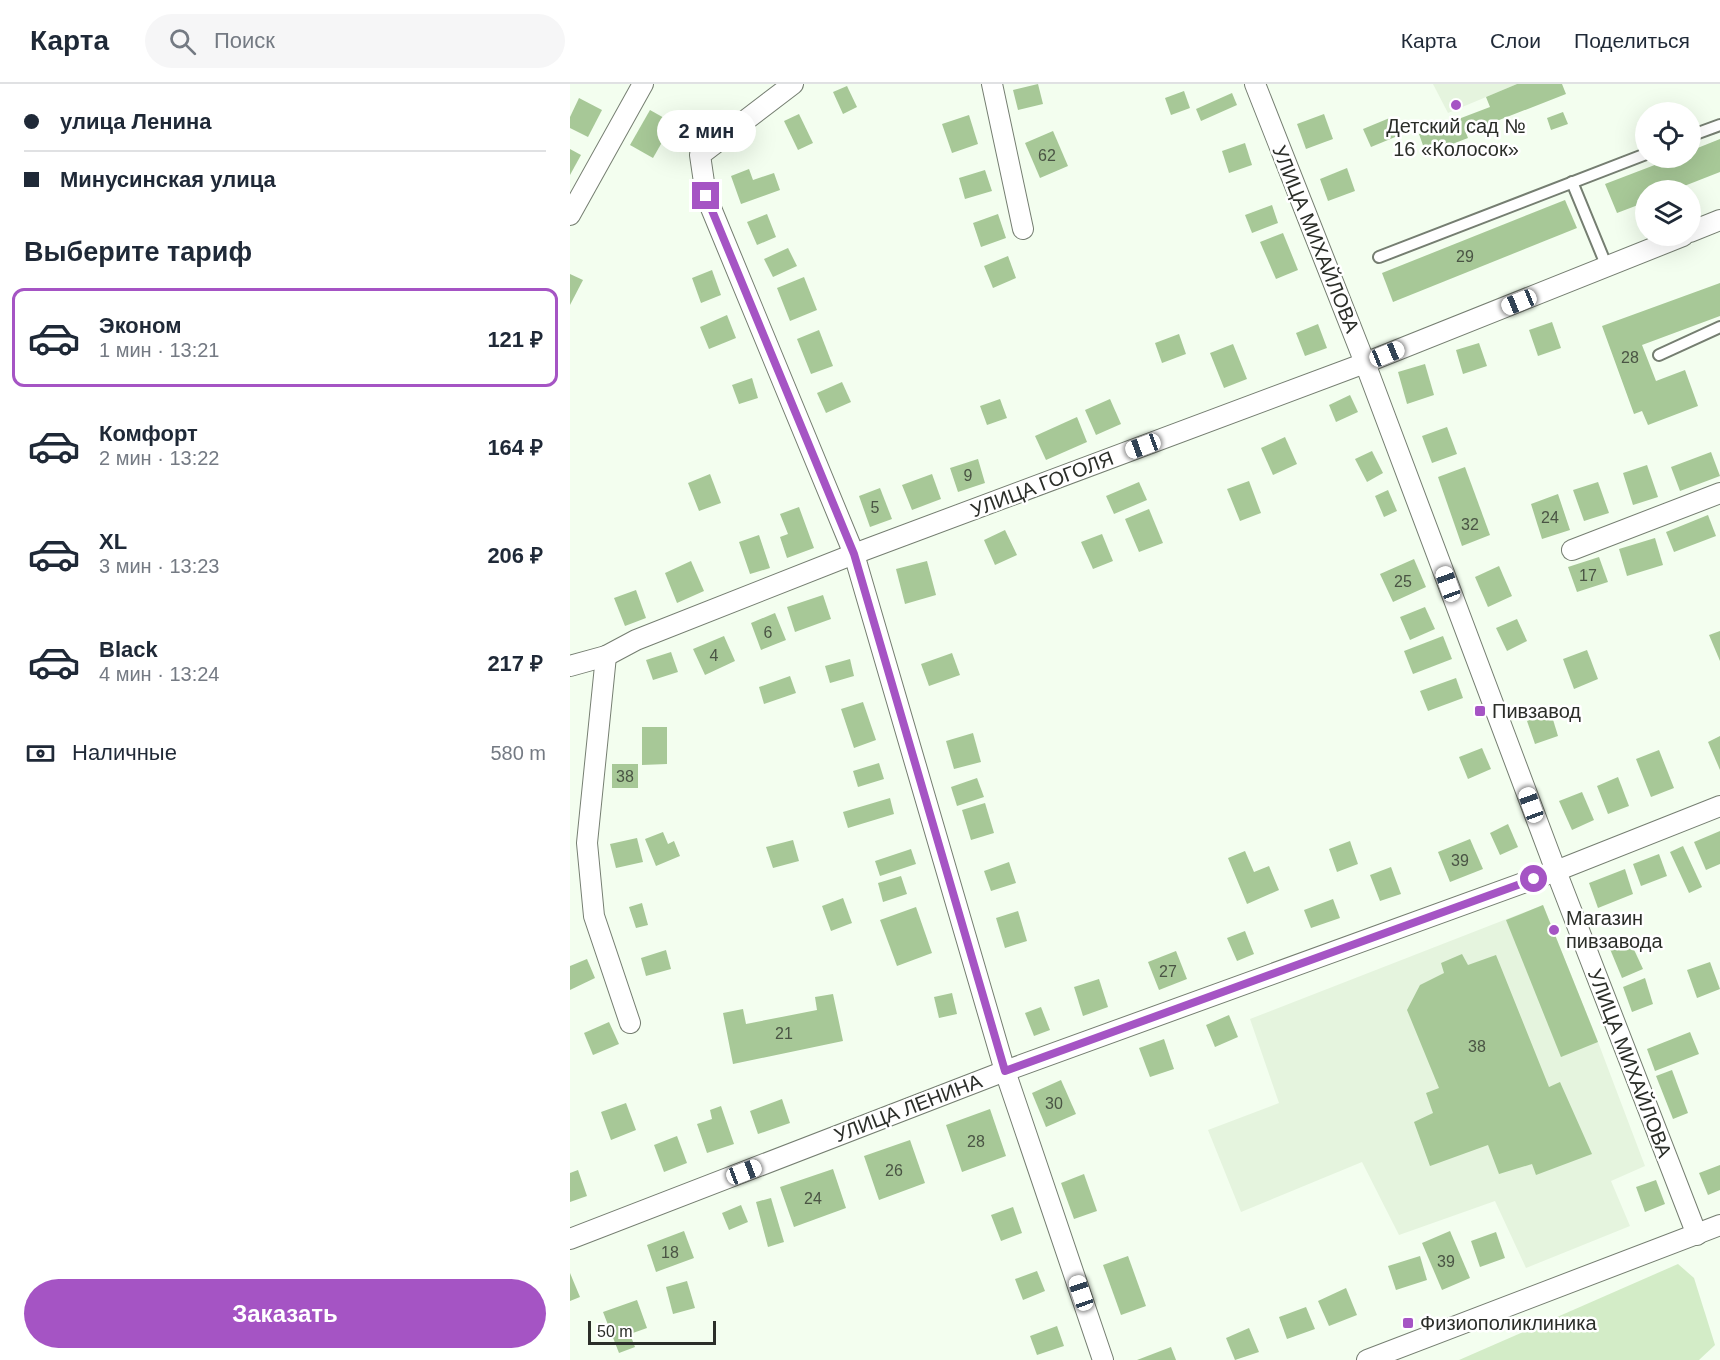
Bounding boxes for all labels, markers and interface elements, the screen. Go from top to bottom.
search box [145,14,565,68]
text: Карта [30,25,109,56]
icon: search [166,25,199,58]
text: Поиск [214,28,275,53]
text: Карта [1401,29,1457,52]
text: Слои [1490,29,1541,52]
text: Поделиться [1574,29,1690,52]
marker: Детский сад № 16 «Колосок» [1449,98,1463,112]
map controls [1635,102,1701,246]
button: locate [1635,102,1701,168]
text: улица Ленина [60,109,212,134]
callout: 2 мин [656,109,756,151]
place label: Детский сад № 16 «Колосок» [1386,115,1526,160]
text: 2 мин [679,120,734,142]
street label: УЛИЦА МИХАЙЛОВА [1268,142,1365,336]
house number: 62 [1038,147,1056,164]
text: Минусинская улица [60,167,276,192]
button: layers [1635,180,1701,246]
route end [692,182,719,209]
text: Выберите тариф [24,237,252,267]
house number: 29 [1456,248,1474,265]
car [1499,287,1539,317]
icon: car [27,311,81,365]
text: Эконом [99,313,182,338]
text: 121 ₽ [487,327,543,352]
text: 1 мин · 13:21 [99,339,219,361]
car [1367,339,1407,369]
house number: 28 [1621,349,1639,366]
icon: car [27,419,81,473]
text: Комфорт [99,421,198,446]
car [1123,431,1163,461]
text: 164 ₽ [487,435,543,460]
text: 2 мин · 13:22 [99,447,219,469]
street label: УЛИЦА ГОГОЛЯ [968,447,1116,521]
house number: 9 [964,467,973,484]
house number: 5 [871,499,880,516]
house number: 24 [1541,509,1559,526]
house number: 32 [1461,516,1479,533]
icon: car [27,527,81,581]
text: XL [99,529,127,554]
text: 206 ₽ [487,543,543,568]
text: 3 мин · 13:23 [99,555,219,577]
car [1433,564,1463,604]
house number: 17 [1579,567,1597,584]
house number: 25 [1394,573,1412,590]
house number: 6 [764,624,773,641]
icon: car [27,635,81,689]
text: Black [99,637,158,662]
house number: 4 [710,647,719,664]
text: 217 ₽ [487,651,543,676]
text: 4 мин · 13:24 [99,663,219,685]
place label: Пивзавод [1492,700,1581,722]
marker: Пивзавод [1473,704,1487,718]
icon: cash [24,737,57,770]
text: Наличные [72,740,177,765]
text: 580 m [490,742,546,764]
house number: 38 [616,768,634,785]
car [1516,785,1546,825]
house number: 39 [1451,852,1469,869]
route start [1520,865,1547,892]
place label: Магазин пивзавода [1566,907,1663,952]
marker: Магазин пивзавода [1547,923,1561,937]
house number: 27 [1159,963,1177,980]
street label: УЛИЦА МИХАЙЛОВА [1584,965,1677,1161]
house number: 21 [775,1025,793,1042]
house number: 38 [1468,1038,1486,1055]
street label: УЛИЦА ЛЕНИНА [831,1069,986,1146]
house number: 30 [1045,1095,1063,1112]
house number: 28 [967,1133,985,1150]
car [724,1157,764,1187]
house number: 26 [885,1162,903,1179]
house number: 24 [804,1190,822,1207]
house number: 18 [661,1244,679,1261]
house number: 39 [1437,1253,1455,1270]
car [1067,1273,1095,1313]
button: Заказать [24,1279,546,1348]
place label: Физиополиклиника [1420,1312,1597,1334]
marker: Физиополиклиника [1401,1316,1415,1330]
scale bar [588,1318,716,1346]
text: 50 m [597,1323,633,1340]

